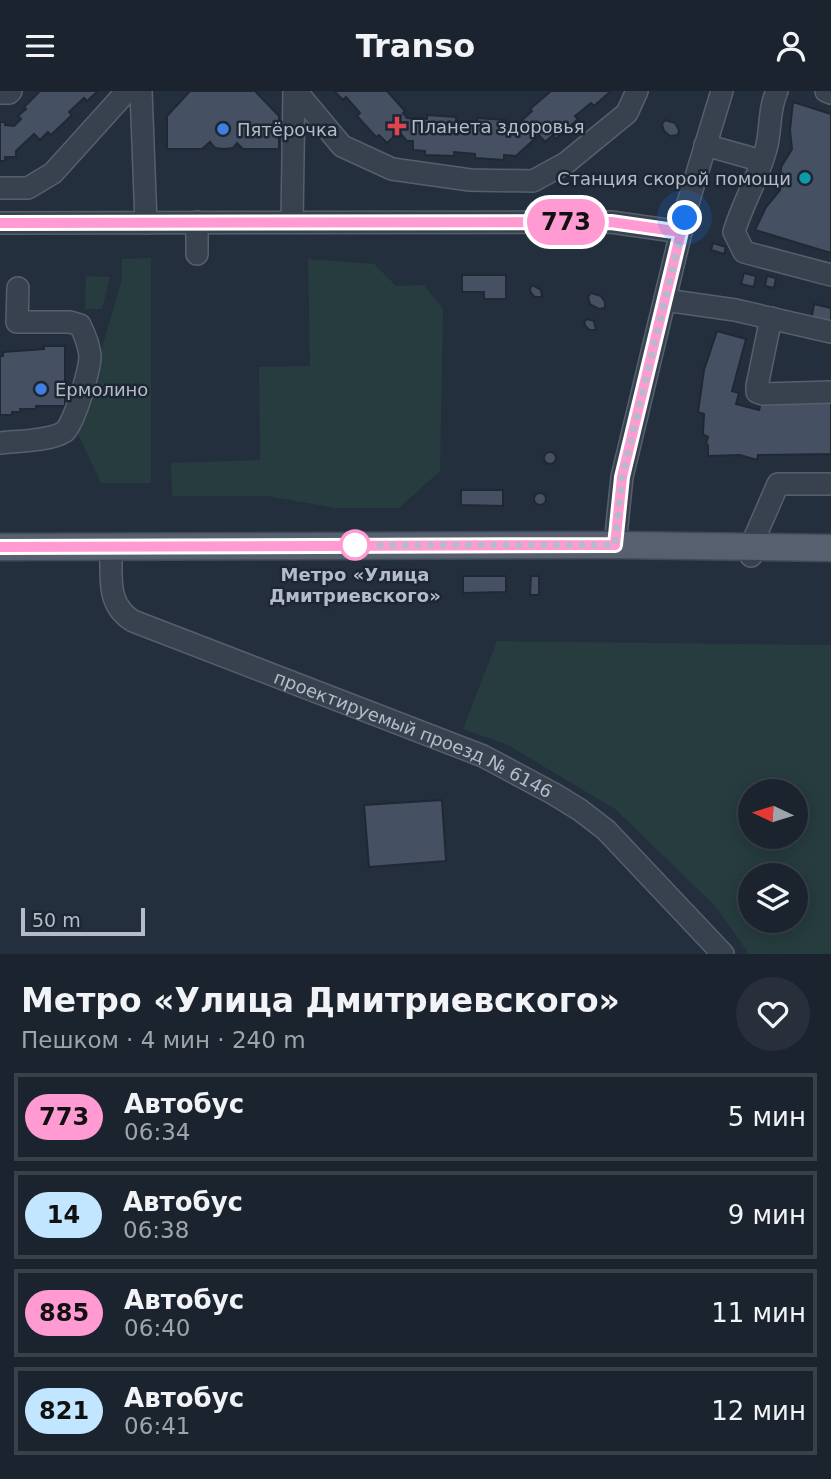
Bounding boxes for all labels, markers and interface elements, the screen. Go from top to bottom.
icon: menu [21,27,59,65]
text: Transo [356,27,475,65]
icon: person [772,27,810,65]
place label: Планета здоровья [411,116,585,137]
marker: Планета здоровья [389,118,405,134]
place label: Пятёрочка [237,119,338,140]
marker: Пятёрочка [215,121,231,137]
place label: Станция скорой помощи [557,168,791,189]
marker: Станция скорой помощи [797,170,813,186]
line badge: 773 [526,199,606,245]
your location [667,200,702,235]
text: 773 [541,208,591,236]
place label: Ермолино [55,379,148,400]
marker: Ермолино [33,381,49,397]
marker: Метро «Улица Дмитриевского» [340,530,370,560]
place label: Метро «Улица Дмитриевского» [269,564,441,606]
street label: проектируемый проезд № 6146 [271,666,556,802]
north arrow [738,779,808,849]
map controls [738,779,808,933]
button: layers [738,863,808,933]
scale bar [21,905,145,937]
text: 50 m [32,909,81,931]
button: heart [736,977,810,1051]
text: Метро «Улица Дмитриевского» [21,981,620,1020]
text: Пешком · 4 мин · 240 m [21,1027,306,1053]
text: Автобус [124,1089,244,1119]
text: 5 мин [728,1102,806,1132]
text: 773 [39,1103,89,1131]
text: 06:34 [124,1119,190,1145]
text: Автобус [123,1187,243,1217]
text: 9 мин [728,1200,806,1230]
text: 14 [47,1201,80,1229]
text: 06:38 [123,1217,189,1243]
text: Автобус [124,1285,244,1315]
text: 11 мин [711,1298,806,1328]
text: 885 [39,1299,89,1327]
text: 06:40 [124,1315,190,1341]
text: Автобус [124,1383,244,1413]
text: 12 мин [711,1396,806,1426]
text: 821 [39,1397,89,1425]
text: 06:41 [124,1413,190,1439]

